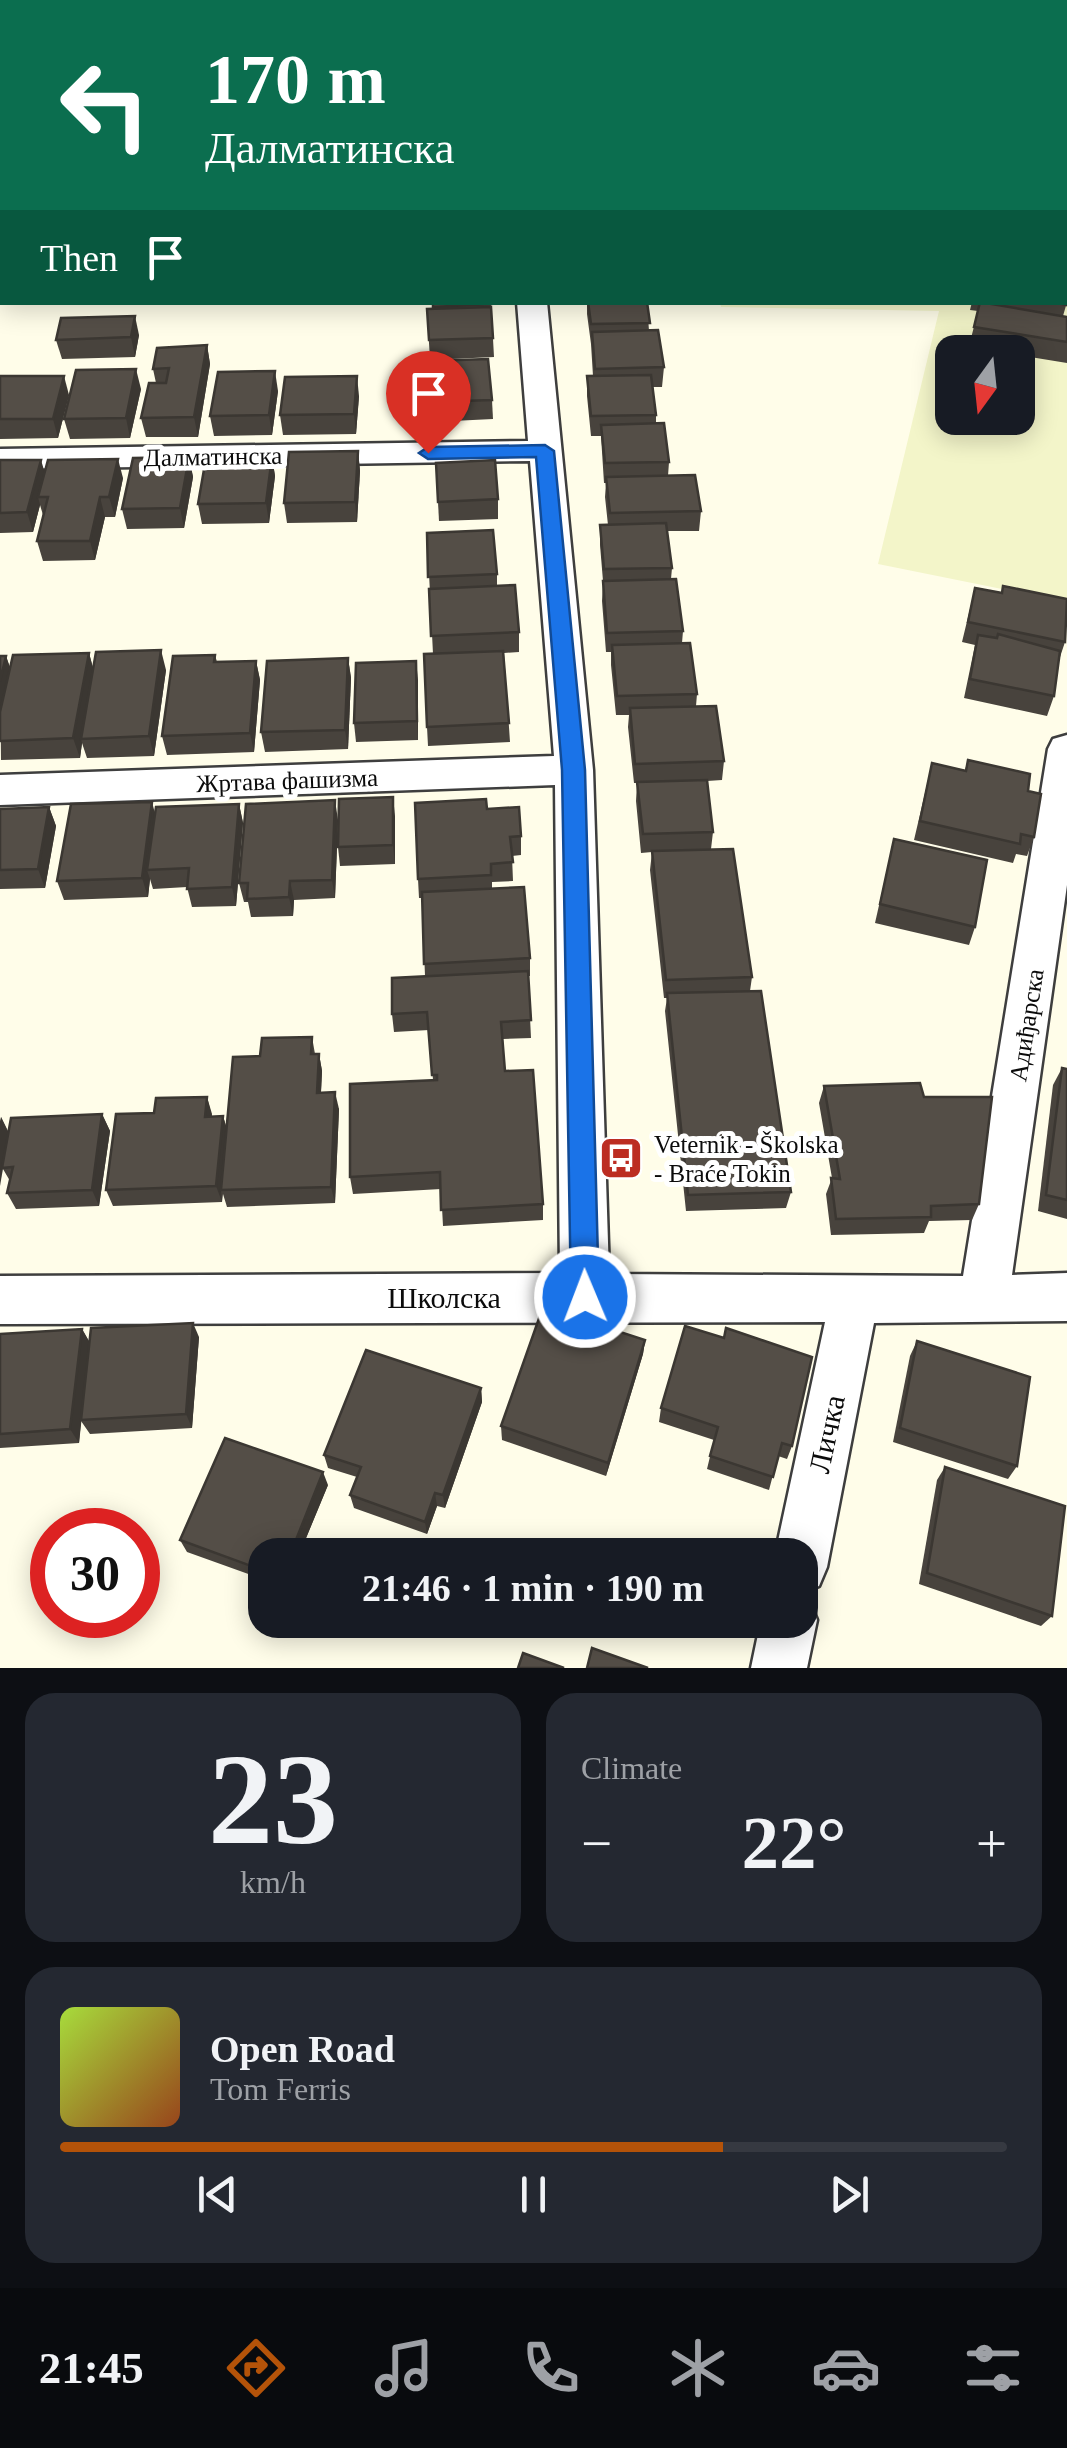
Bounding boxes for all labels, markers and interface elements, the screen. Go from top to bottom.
icon: left [40,40,170,170]
text: 170 m [205,41,386,118]
text: Далматинска [205,123,454,173]
icon: arrive [138,230,193,285]
text: Then [40,237,118,279]
north arrow [935,335,1035,435]
map controls [935,335,1035,435]
pin [386,351,471,454]
icon: arrive [401,366,456,421]
street label: Далматинска [143,442,283,471]
street label: Жртава фашизма [196,764,378,797]
street label: Адиђарска [1004,967,1049,1083]
place label: Veternik - Školska - Braće Tokin [654,1130,839,1187]
bus stop icon: Veternik - Školska - Braće Tokin [598,1135,644,1181]
position arrow [533,1245,637,1349]
street label: Школска [387,1281,501,1314]
street label: Личка [802,1392,851,1476]
speed limit sign: 30 [30,1508,160,1638]
text: 21:46 · 1 min · 190 m [362,1567,704,1609]
text: 23 [208,1727,338,1871]
text: Climate [581,1750,682,1786]
text: 22° [742,1801,847,1884]
text: − [581,1813,612,1874]
text: + [976,1813,1007,1874]
text: km/h [240,1864,306,1900]
text: Open Road [210,2028,395,2070]
text: Tom Ferris [210,2071,351,2107]
icon: previous [190,2167,245,2222]
icon: pause [506,2167,561,2222]
icon: next [822,2167,877,2222]
icon: directions [221,2333,291,2403]
icon: music [369,2333,439,2403]
icon: phone [516,2333,586,2403]
icon: climate [663,2333,733,2403]
icon: car [811,2333,881,2403]
icon: filters [958,2333,1028,2403]
text: 21:45 [39,2343,144,2393]

